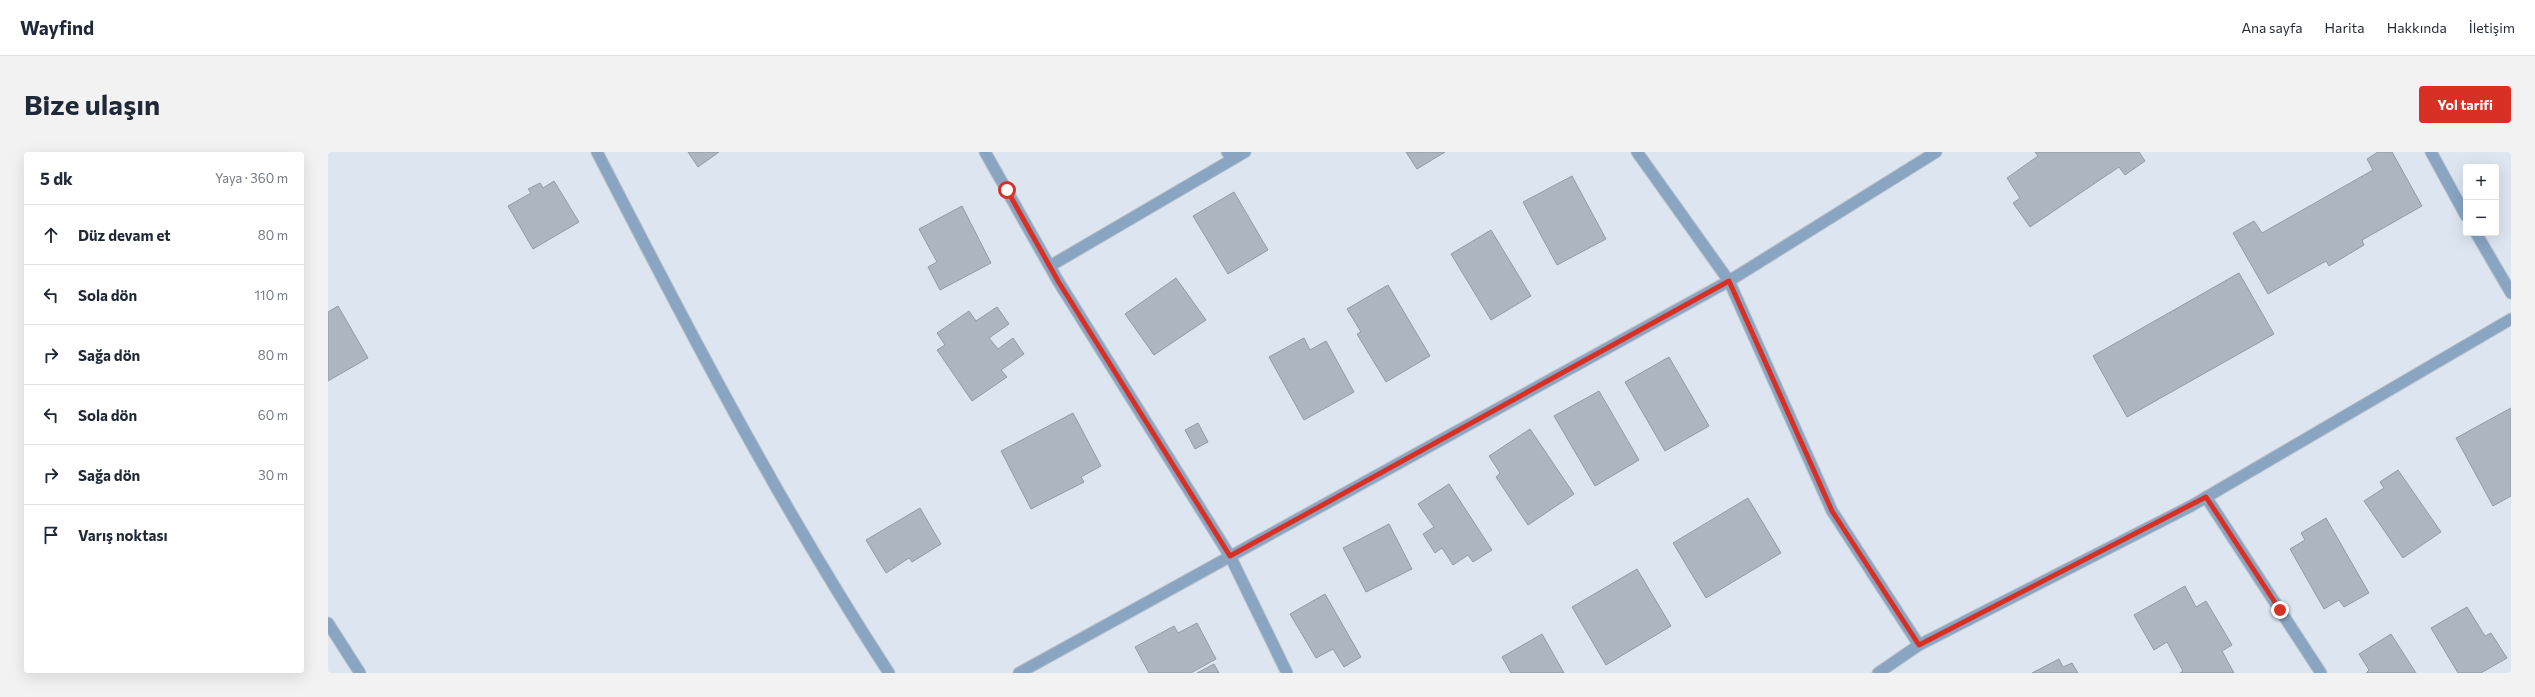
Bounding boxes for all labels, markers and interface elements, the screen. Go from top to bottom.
text: Wayfind [20,16,94,39]
text: Ana sayfa [2241,19,2303,36]
text: Harita [2325,19,2365,36]
text: Hakkında [2387,19,2447,36]
text: İletişim [2469,19,2515,36]
button: Yol tarifi [2419,86,2511,123]
text: Bize ulaşın [24,87,160,121]
map controls [2463,164,2499,236]
button: + [2463,164,2499,200]
text: 5 dk [40,168,73,189]
text: Yaya · 360 m [215,170,288,186]
route start [998,181,1016,199]
button: − [2463,200,2499,236]
icon: ahead [40,224,62,246]
text: Düz devam et [78,226,171,244]
text: 80 m [258,227,288,243]
icon: left [40,284,62,306]
text: Sola dön [78,286,137,304]
text: 110 m [255,287,288,303]
icon: right [40,344,62,366]
text: Sağa dön [78,346,140,364]
text: 80 m [258,347,288,363]
icon: left [40,404,62,426]
text: Sola dön [78,406,137,424]
text: 60 m [258,407,288,423]
icon: right [40,464,62,486]
text: Sağa dön [78,466,140,484]
text: 30 m [258,467,288,483]
icon: arrive [40,524,62,546]
text: Varış noktası [78,526,168,544]
route end [2271,601,2289,619]

